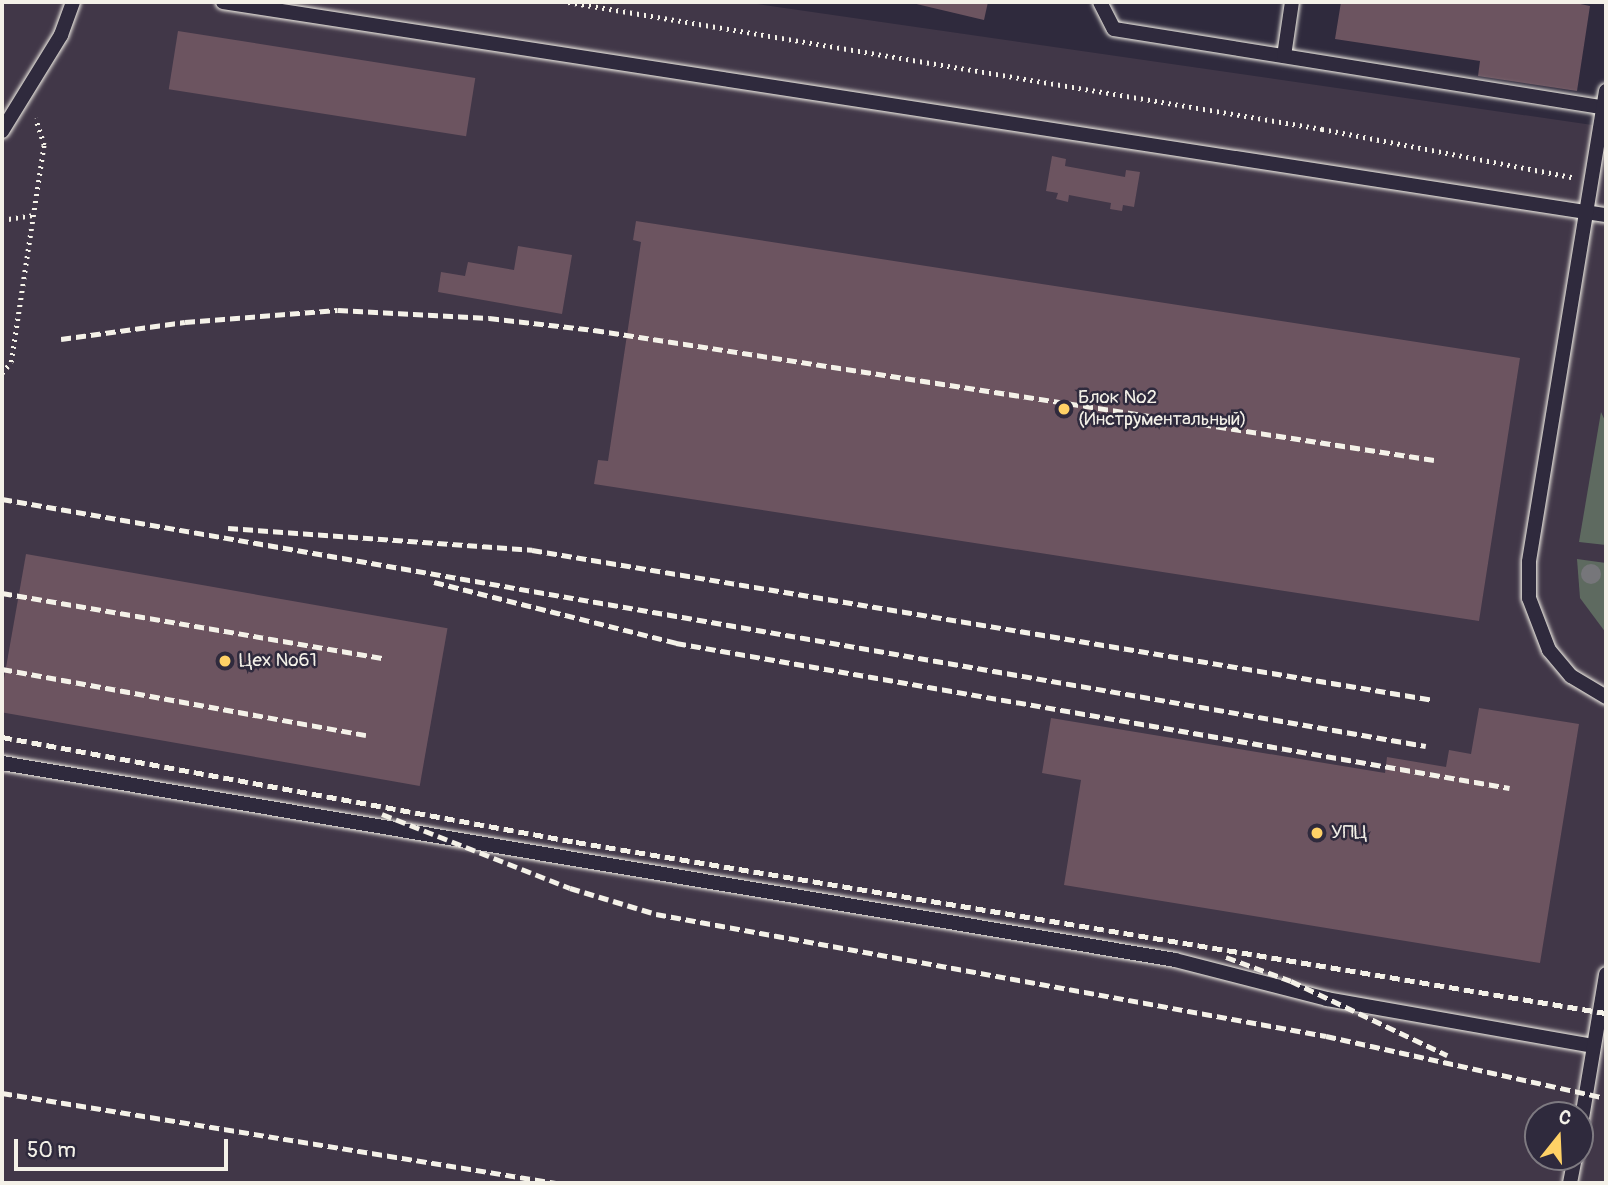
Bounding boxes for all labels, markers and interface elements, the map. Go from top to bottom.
place label: Блок №2 (Инструментальный) [1078,387,1247,431]
marker: Блок №2 (Инструментальный) [1056,401,1072,417]
place label: Цех №61 [239,650,317,672]
marker: Цех №61 [217,653,233,669]
place label: УПЦ [1331,822,1367,844]
marker: УПЦ [1309,825,1325,841]
north arrow [1524,1101,1594,1171]
text: С [1556,1105,1574,1131]
scale bar [18,1126,231,1170]
text: 50 m [27,1137,76,1164]

